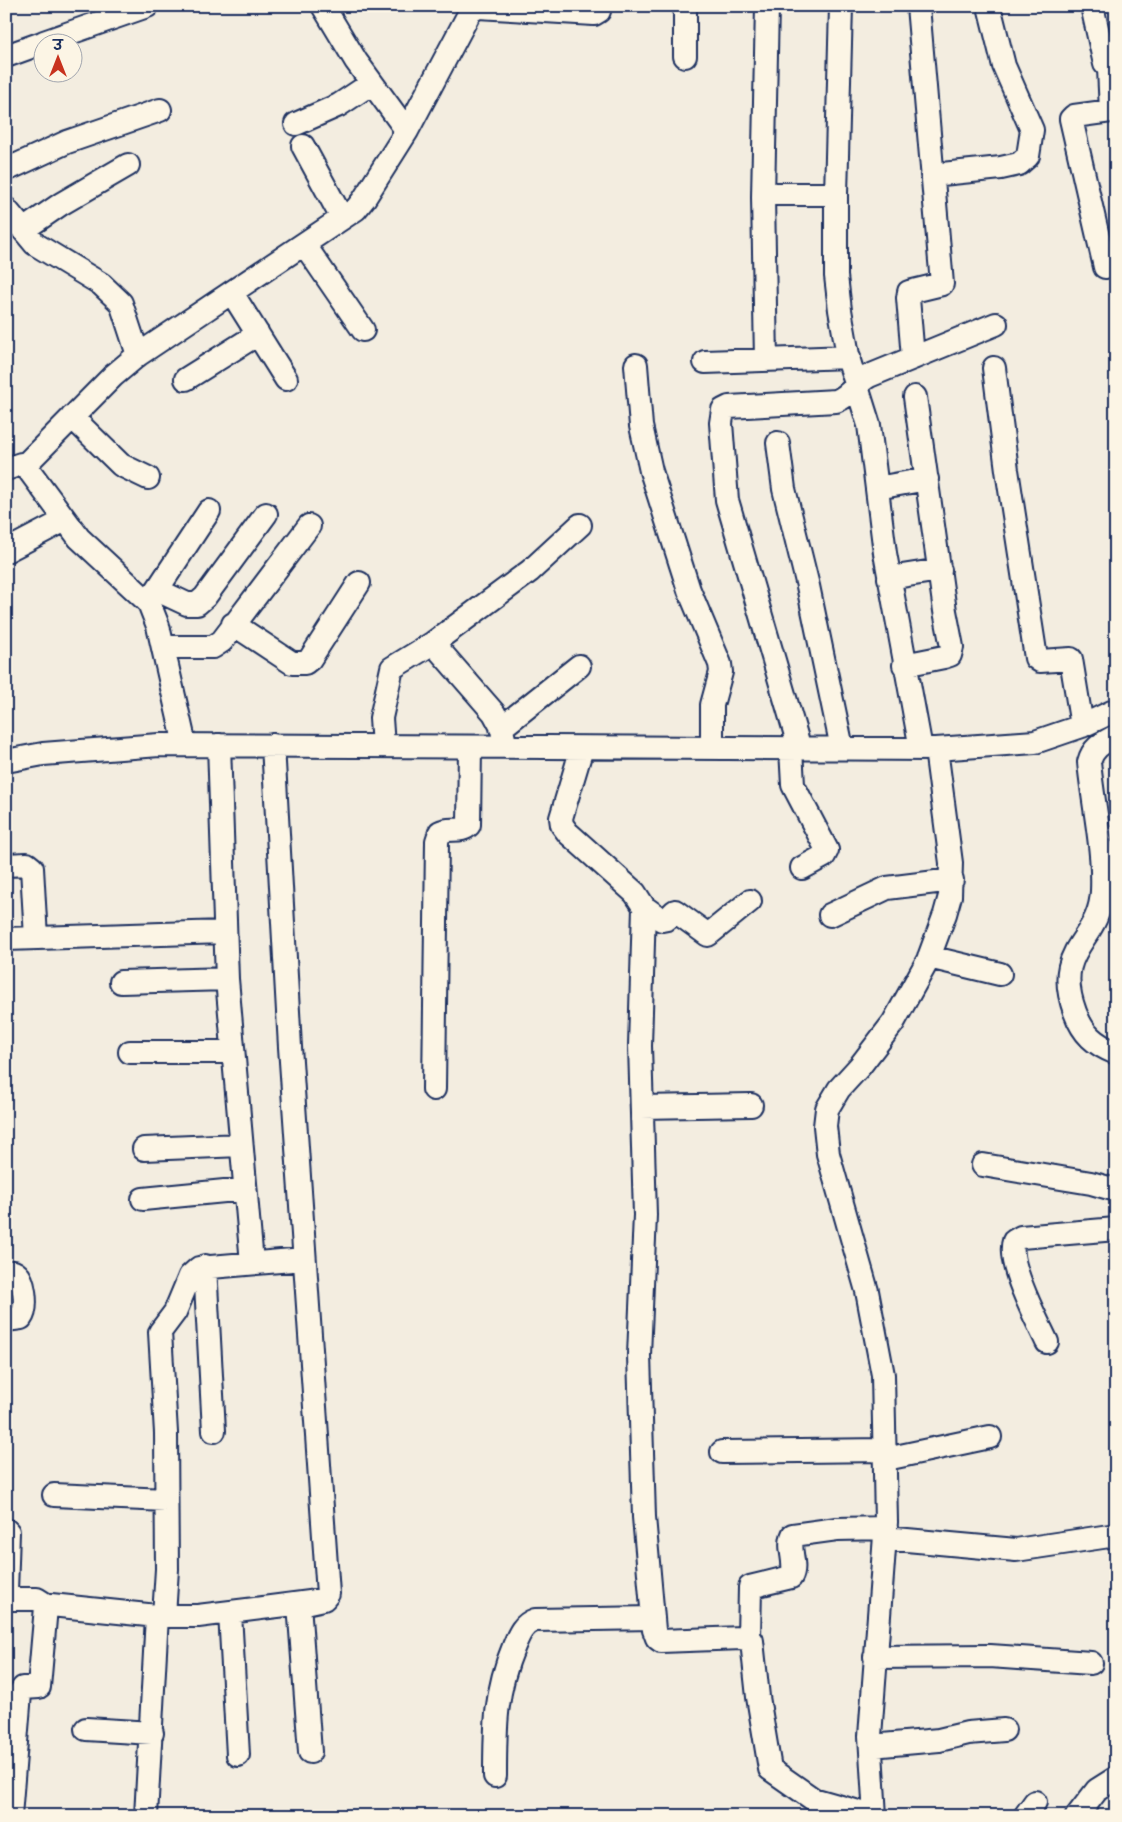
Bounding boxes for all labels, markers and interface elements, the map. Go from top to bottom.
north arrow [32,32,82,82]
text: उ [51,35,64,54]

